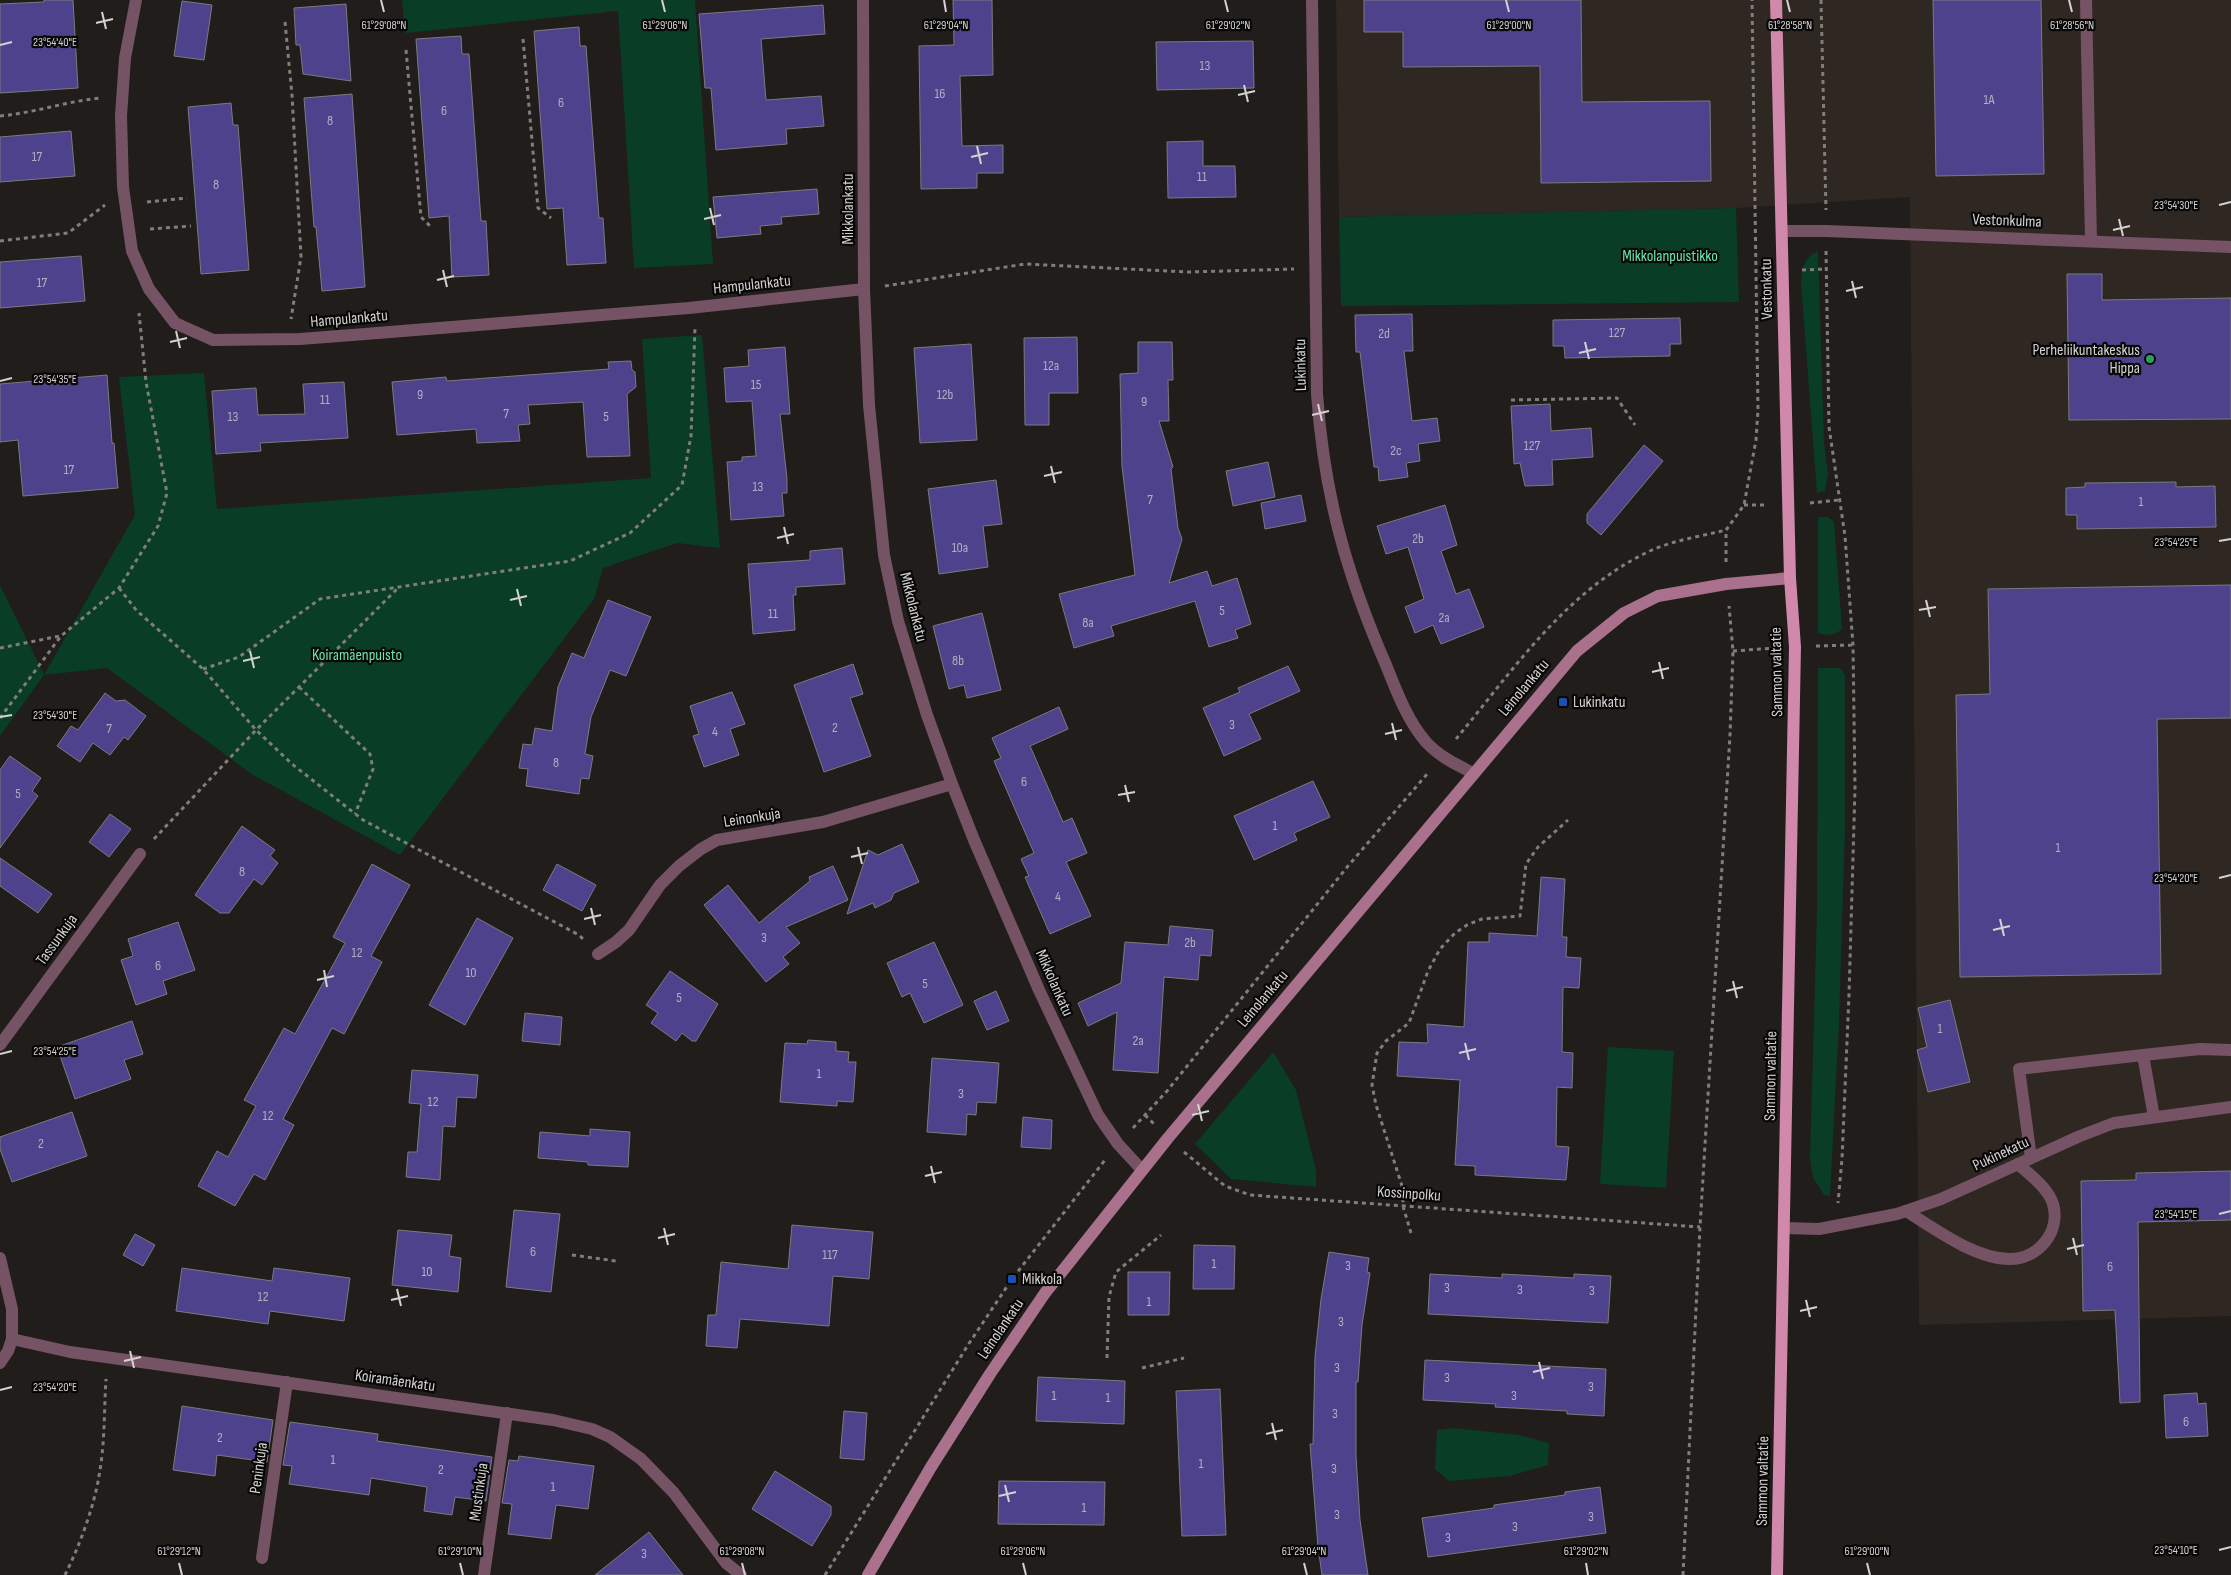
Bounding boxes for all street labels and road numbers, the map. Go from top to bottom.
street label: Mikkolankatu [839,174,858,244]
street label: Vestonkulma [1972,210,2042,232]
street label: Vestonkatu [1757,258,1777,320]
street label: Hampulankatu [712,271,792,299]
street label: Hampulankatu [309,306,389,332]
street label: Lukinkatu [1291,339,1311,391]
street label: Mikkolankatu [895,570,931,644]
street label: Sammon valtatie [1767,627,1787,717]
street label: Leinolankatu [1495,656,1553,720]
street label: Leinonkuja [722,804,782,832]
street label: Tassunkuja [32,911,82,969]
street label: Mikkolankatu [1031,947,1077,1019]
street label: Leinolankatu [1234,967,1292,1031]
street label: Sammon valtatie [1761,1031,1781,1121]
street label: Pukinekatu [1970,1133,2032,1175]
street label: Kossinpolku [1377,1182,1441,1206]
street label: Leinolankatu [974,1295,1028,1363]
street label: Koiramäenkatu [354,1366,436,1396]
street label: Sammon valtatie [1753,1436,1773,1526]
street label: Peninkuja [246,1441,272,1495]
street label: Mustinkuja [466,1462,492,1522]

